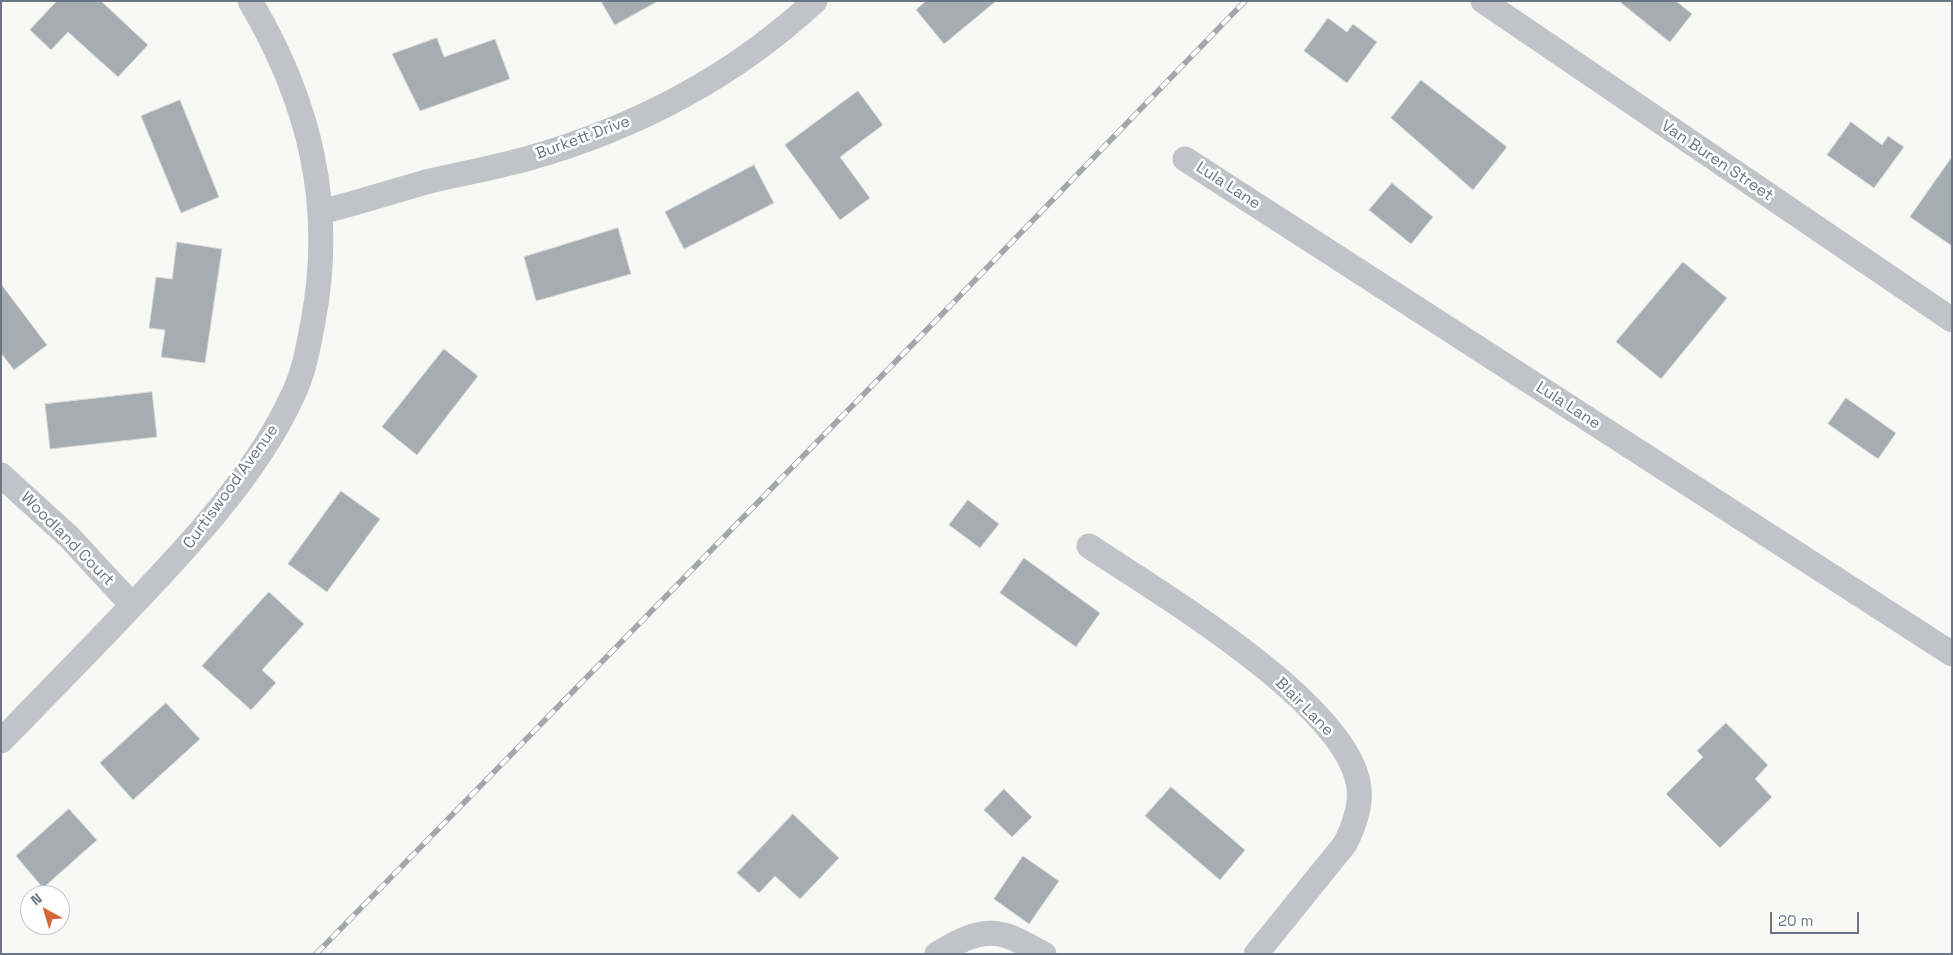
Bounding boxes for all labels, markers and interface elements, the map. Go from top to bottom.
street label: Burkett Drive [533,112,633,164]
street label: Van Buren Street [1657,116,1777,206]
street label: Lula Lane [1192,158,1264,214]
street label: Lula Lane [1532,378,1604,434]
street label: Curtiswood Avenue [179,421,283,553]
street label: Woodland Court [16,488,118,590]
street label: Blair Lane [1271,674,1337,740]
north arrow [20,885,70,935]
text: N [27,889,45,909]
scale bar [1773,902,1862,934]
text: 20 m [1778,911,1813,930]

